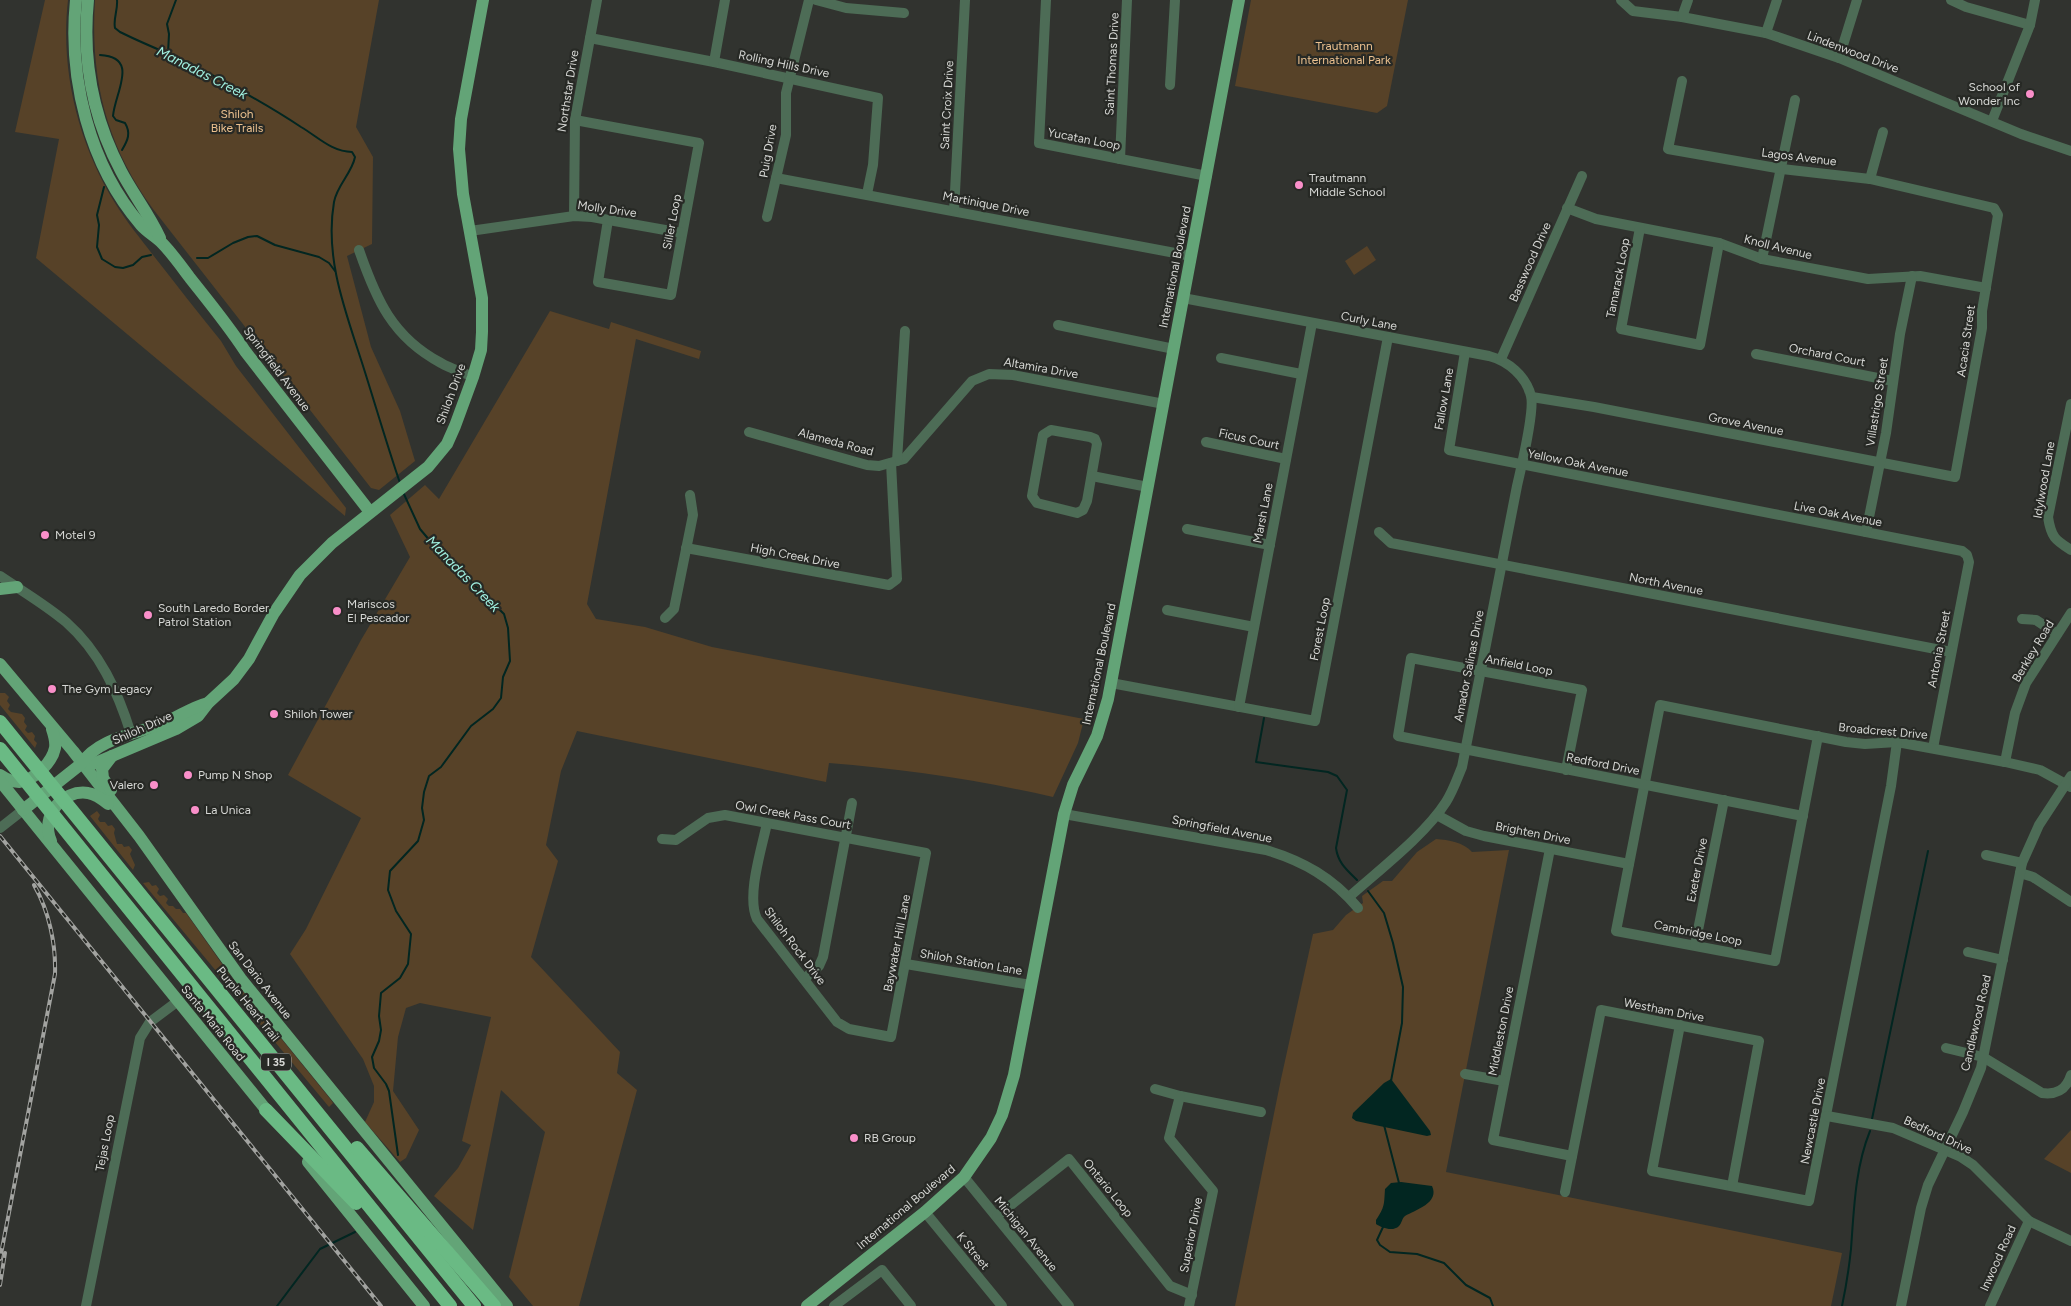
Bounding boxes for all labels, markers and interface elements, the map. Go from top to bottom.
street label: Saint Thomas Drive [1102,12,1122,116]
street label: Lindenwood Drive [1805,28,1901,76]
park label: Trautmann International Park [1297,39,1391,67]
water label: Manadas Creek [154,43,251,104]
street label: Rolling Hills Drive [737,48,831,81]
street label: Northstar Drive [555,49,581,133]
street label: Saint Croix Drive [938,60,956,150]
place label: School of Wonder Inc [1958,80,2021,108]
marker: School of Wonder Inc [2024,88,2036,100]
park label: Shiloh Bike Trails [211,107,264,135]
street label: Puig Drive [756,123,780,179]
street label: Yucatan Loop [1046,125,1122,153]
street label: Lagos Avenue [1761,145,1838,169]
place label: Trautmann Middle School [1309,171,1385,199]
marker: Trautmann Middle School [1293,179,1305,191]
street label: Martinique Drive [941,189,1031,219]
street label: Siller Loop [660,193,684,251]
street label: Molly Drive [577,198,638,220]
street label: International Boulevard [1156,205,1194,329]
street label: Basswood Drive [1506,220,1554,304]
street label: Knoll Avenue [1742,232,1814,262]
street label: Tamarack Loop [1603,237,1633,319]
street label: Acacia Street [1954,304,1978,378]
street label: Curly Lane [1340,309,1399,333]
street label: Springfield Avenue [241,324,314,414]
street label: Orchard Court [1788,341,1867,369]
street label: Altamira Drive [1003,355,1080,382]
street label: Villastrigo Street [1863,356,1891,448]
street label: Shiloh Drive [434,361,469,426]
street label: Fallow Lane [1432,367,1456,431]
street label: Grove Avenue [1707,410,1785,438]
street label: Alameda Road [797,425,875,459]
street label: Ficus Court [1217,426,1281,452]
street label: Idylwood Lane [2030,440,2058,520]
street label: Yellow Oak Avenue [1526,446,1630,480]
street label: Marsh Lane [1250,481,1276,544]
street label: Live Oak Avenue [1793,499,1884,529]
place label: Motel 9 [55,528,96,542]
marker: Motel 9 [39,529,51,541]
water label: Manadas Creek [422,532,505,617]
street label: High Creek Drive [749,540,841,572]
street label: North Avenue [1628,570,1705,598]
street label: Forest Loop [1307,596,1333,662]
place label: Mariscos El Pescador [347,597,409,625]
place label: South Laredo Border Patrol Station [158,601,269,629]
street label: International Boulevard [1079,602,1119,726]
marker: Mariscos El Pescador [331,605,343,617]
marker: South Laredo Border Patrol Station [142,609,154,621]
street label: Amador Salinas Drive [1451,609,1487,723]
street label: Antonia Street [1925,609,1953,689]
street label: Berkley Road [2009,618,2057,684]
street label: Anfield Loop [1484,652,1554,678]
place label: The Gym Legacy [62,682,153,696]
marker: The Gym Legacy [46,683,58,695]
place label: Shiloh Tower [284,707,353,721]
street label: Shiloh Drive [110,708,174,747]
marker: Shiloh Tower [268,708,280,720]
street label: Broadcrest Drive [1838,720,1929,742]
street label: Redford Drive [1565,750,1641,778]
place label: Pump N Shop [198,768,272,782]
marker: Pump N Shop [182,769,194,781]
place label: Valero [110,778,144,792]
marker: Valero [148,779,160,791]
street label: Owl Creek Pass Court [734,798,852,832]
place label: La Unica [205,803,251,817]
marker: La Unica [189,804,201,816]
street label: Springfield Avenue [1171,812,1274,846]
street label: Brighten Drive [1494,819,1572,847]
street label: Exeter Drive [1684,836,1710,903]
street label: Baywater Hill Lane [881,893,913,993]
street label: Shiloh Rock Drive [761,904,829,988]
street label: Cambridge Loop [1653,918,1743,948]
street label: San Dario Avenue [225,938,295,1022]
street label: Shiloh Station Lane [919,946,1024,978]
street label: Purple Heart Trail [214,964,282,1044]
street label: Candlewood Road [1958,974,1994,1072]
street label: Santa Maria Road [178,982,248,1064]
street label: Middleston Drive [1485,985,1517,1077]
street label: Westham Drive [1623,995,1706,1025]
road number: I 35 [261,1054,291,1070]
street label: Newcastle Drive [1798,1076,1828,1165]
street label: Tejas Loop [93,1113,117,1173]
street label: Bedford Drive [1901,1113,1975,1157]
place label: RB Group [864,1131,916,1145]
marker: RB Group [848,1132,860,1144]
street label: Ontario Loop [1080,1156,1136,1220]
street label: International Boulevard [854,1162,958,1252]
street label: Michigan Avenue [992,1194,1061,1275]
street label: Superior Drive [1177,1196,1205,1274]
street label: Inwood Road [1977,1223,2019,1293]
street label: K Street [954,1230,993,1273]

